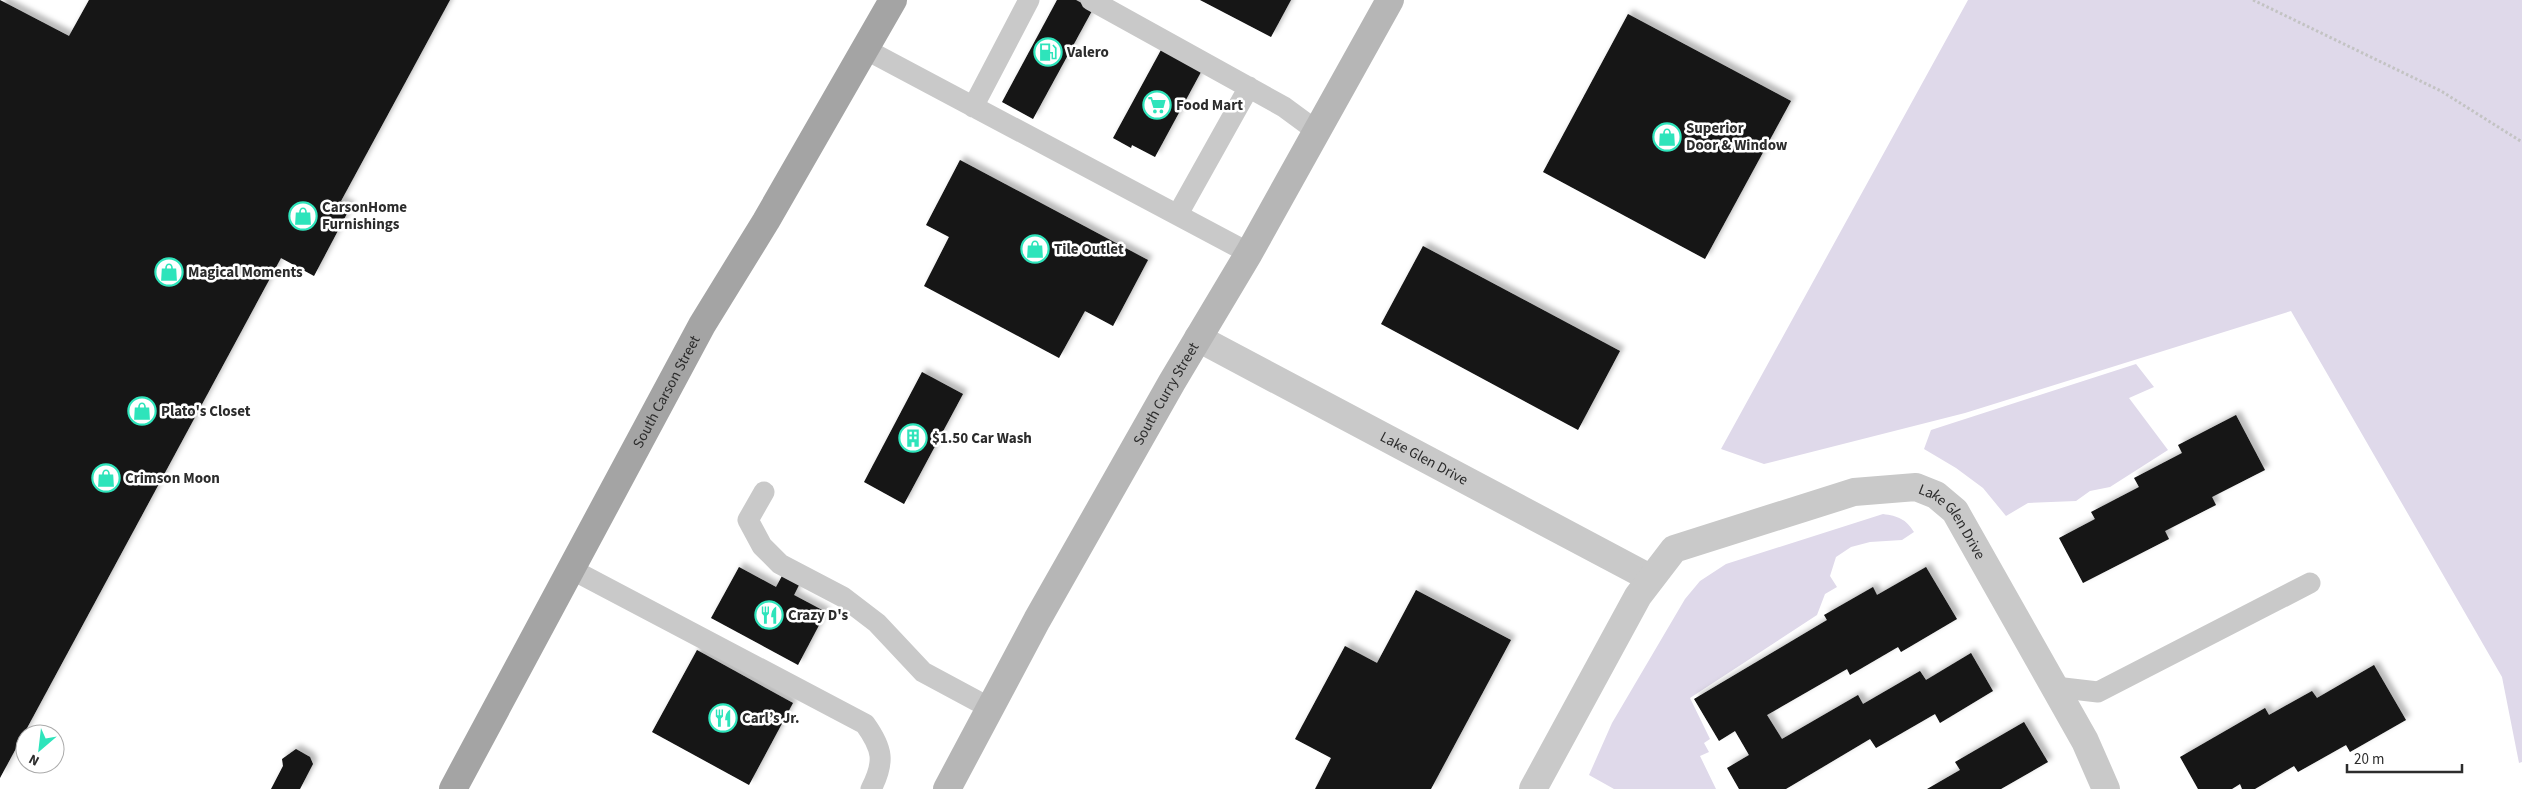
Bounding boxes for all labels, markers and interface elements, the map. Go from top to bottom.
fuel station icon: Valero [1033,37,1063,67]
place label: Valero [1066,42,1109,63]
supermarket icon: Food Mart [1142,90,1172,120]
place label: Food Mart [1176,95,1243,116]
place label: Superior Door & Window [1686,118,1788,156]
shop icon: Superior Door & Window [1652,122,1682,152]
place label: CarsonHome Furnishings [322,197,407,235]
shop icon: CarsonHome Furnishings [288,201,318,231]
shop icon: Tile Outlet [1020,234,1050,264]
place label: Tile Outlet [1054,239,1124,260]
shop icon: Magical Moments [154,257,184,287]
place label: Magical Moments [188,262,303,283]
street label: South Carson Street [627,331,705,452]
street label: South Curry Street [1128,338,1204,449]
shop icon: Plato's Closet [127,396,157,426]
place label: Plato's Closet [161,401,251,422]
building icon: $1.50 Car Wash [898,423,928,453]
street label: Lake Glen Drive [1376,426,1472,490]
place label: $1.50 Car Wash [932,428,1032,449]
shop icon: Crimson Moon [91,463,121,493]
place label: Crimson Moon [125,468,220,489]
street label: Lake Glen Drive [1915,479,1991,563]
restaurant icon: Crazy D's [754,600,784,630]
place label: Crazy D's [788,605,848,626]
restaurant icon: Carl’s Jr. [708,703,738,733]
place label: Carl’s Jr. [742,708,799,729]
north arrow [15,724,65,774]
scale bar [2347,742,2462,774]
text: N [26,749,43,771]
text: 20 m [2354,749,2384,770]

